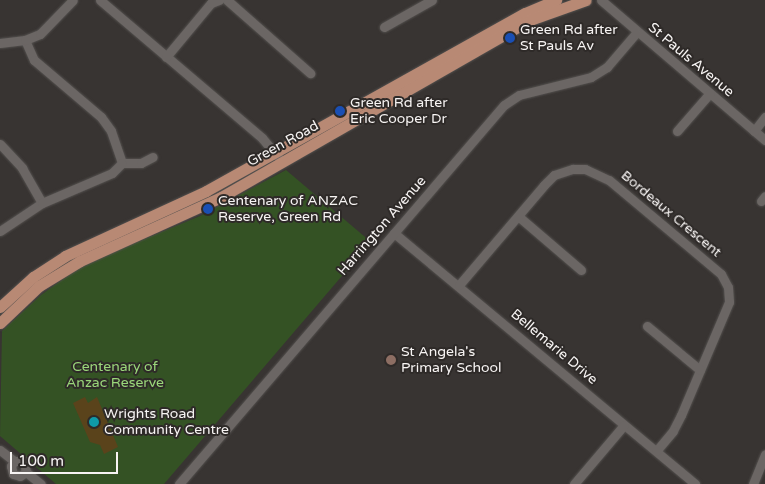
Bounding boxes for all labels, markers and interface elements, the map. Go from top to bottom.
street label: St Pauls Avenue [645,19,737,101]
place label: Green Rd after St Pauls Av [520,22,618,54]
marker: Green Rd after St Pauls Av [504,32,516,44]
place label: Green Rd after Eric Cooper Dr [350,95,448,128]
marker: Green Rd after Eric Cooper Dr [334,105,346,117]
street label: Green Road [244,118,322,170]
street label: Bordeaux Crescent [617,167,725,261]
street label: Harrington Avenue [334,173,430,279]
place label: Centenary of ANZAC Reserve, Green Rd [218,193,358,226]
marker: Centenary of ANZAC Reserve, Green Rd [202,203,214,215]
street label: Bellemarie Drive [507,306,601,388]
place label: St Angela's Primary School [401,344,502,377]
marker: St Angela's Primary School [385,354,397,366]
park label: Centenary of Anzac Reserve [66,359,164,392]
place label: Wrights Road Community Centre [104,406,229,438]
marker: Wrights Road Community Centre [88,416,100,428]
scale bar [12,442,120,474]
text: 100 m [18,452,64,470]

